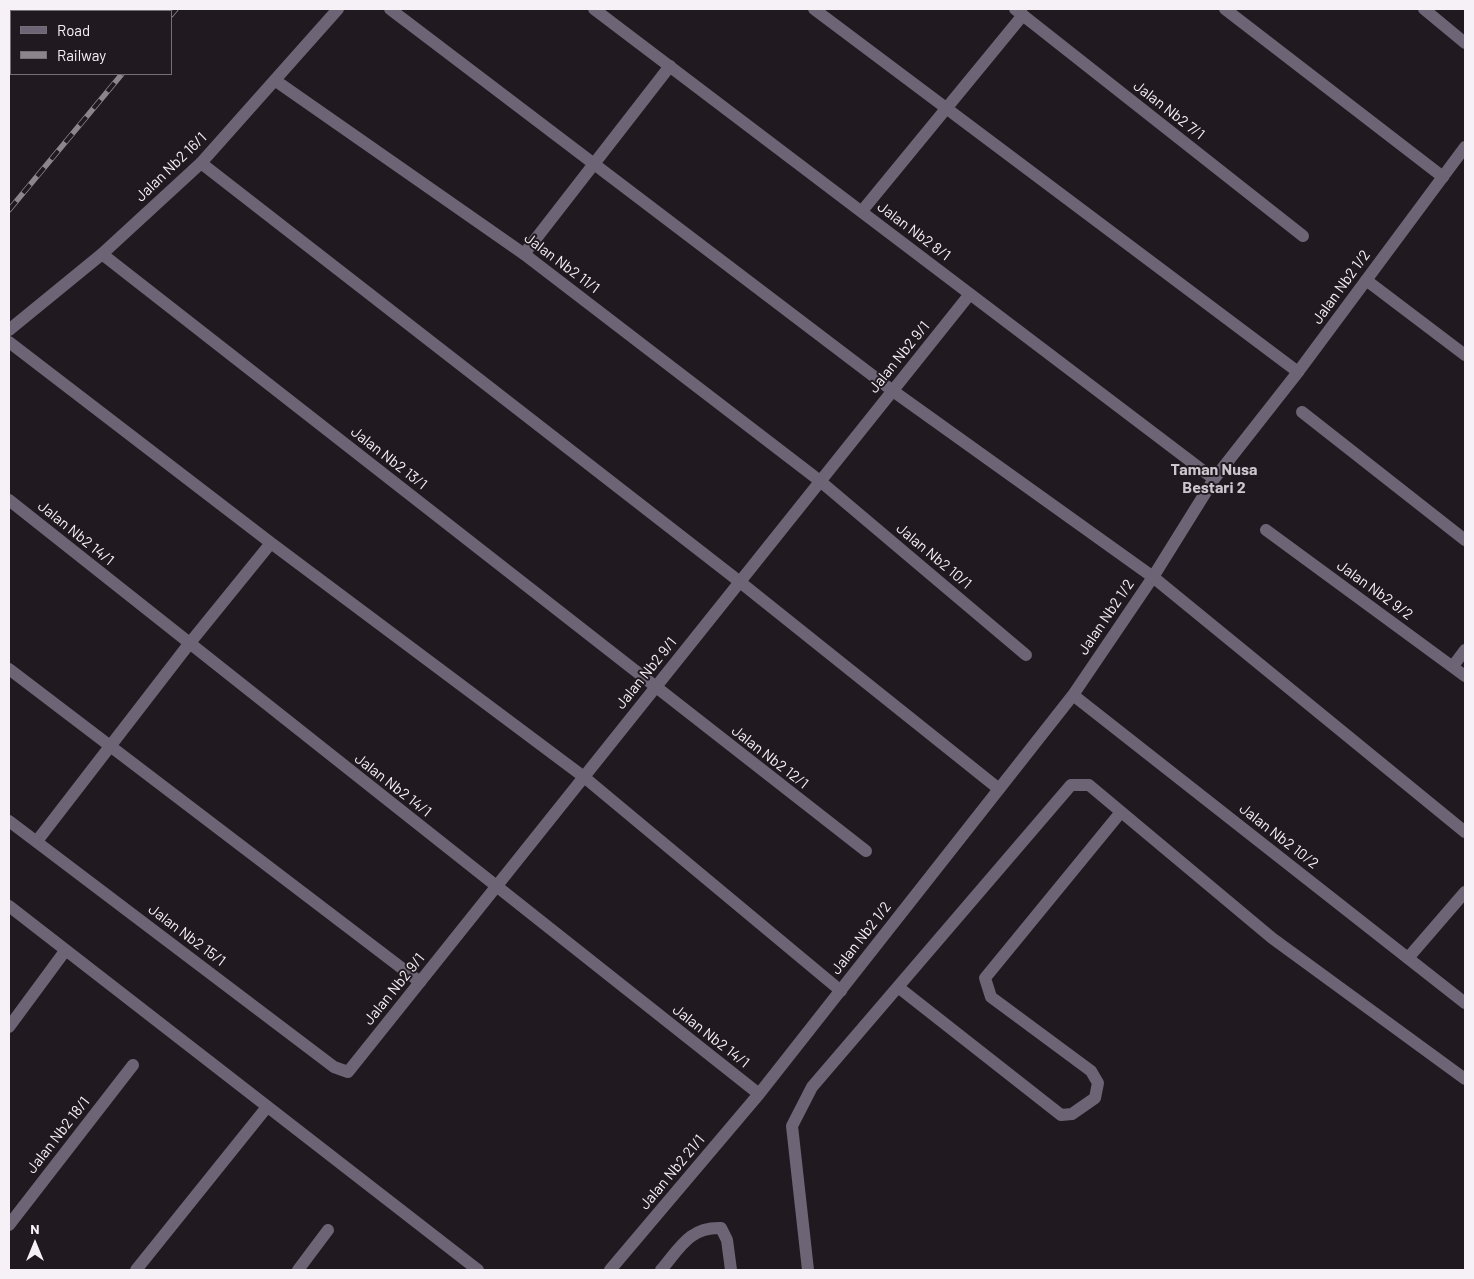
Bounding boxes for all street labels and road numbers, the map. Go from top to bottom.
street label: Jalan Nb2 7/1 [1130,77,1208,143]
street label: Jalan Nb2 16/1 [132,129,210,205]
street label: Jalan Nb2 8/1 [874,198,954,264]
street label: Jalan Nb2 11/1 [521,229,603,297]
street label: Jalan Nb2 1/2 [1308,246,1374,328]
street label: Jalan Nb2 9/1 [865,318,933,396]
street label: Jalan Nb2 13/1 [347,423,431,493]
street label: Jalan Nb2 14/1 [34,497,118,569]
street label: Jalan Nb2 10/1 [893,519,975,593]
street label: Jalan Nb2 9/2 [1333,556,1417,624]
street label: Jalan Nb2 1/2 [1074,576,1138,658]
street label: Jalan Nb2 9/1 [612,634,680,712]
street label: Jalan Nb2 12/1 [728,721,812,793]
street label: Jalan Nb2 14/1 [351,749,435,821]
street label: Jalan Nb2 10/2 [1236,799,1322,873]
street label: Jalan Nb2 1/2 [827,898,895,978]
street label: Jalan Nb2 15/1 [145,900,229,970]
street label: Jalan Nb2 9/1 [360,950,428,1028]
street label: Jalan Nb2 14/1 [669,1000,753,1072]
street label: Jalan Nb2 18/1 [23,1093,93,1177]
street label: Jalan Nb2 21/1 [635,1131,709,1213]

